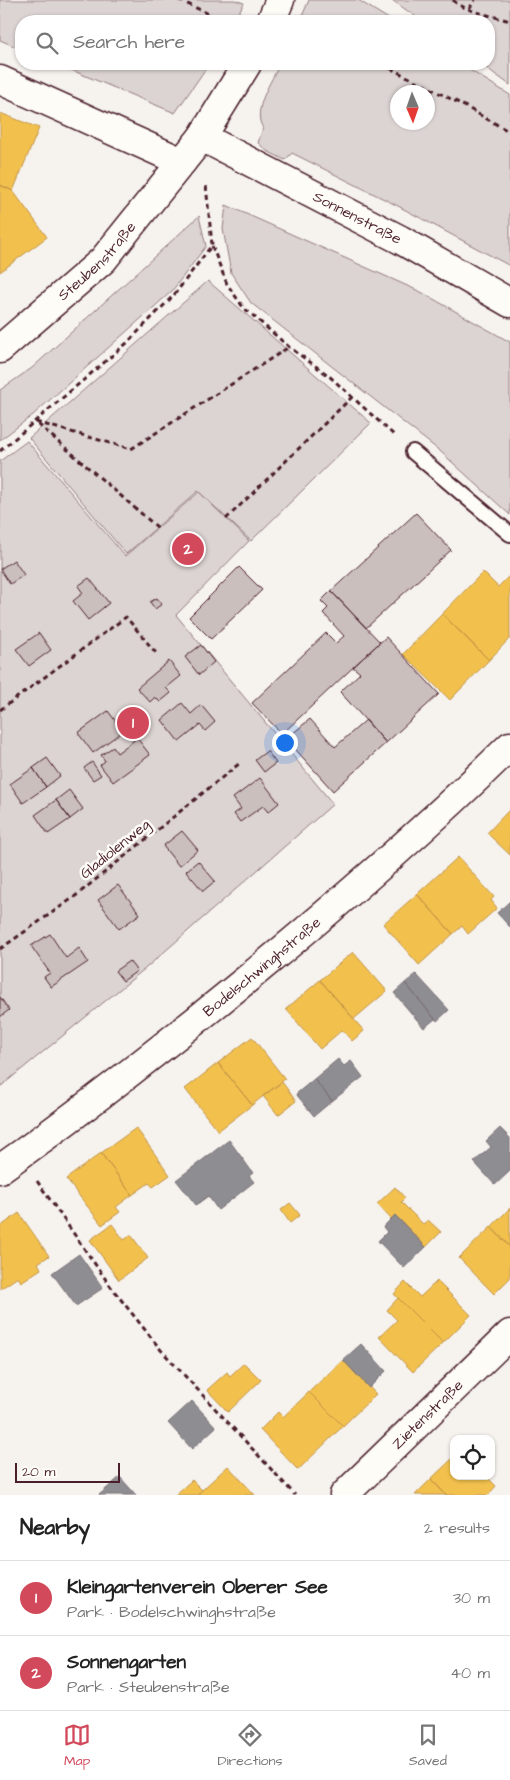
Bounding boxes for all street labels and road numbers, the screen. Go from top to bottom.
street label: Sonnenstraße [310,186,405,249]
street label: Steubenstraße [53,217,141,305]
street label: Gladiolenweg [75,814,155,885]
street label: Bodelschwinghstraße [198,912,325,1021]
street label: Zietenstraße [387,1375,468,1454]

